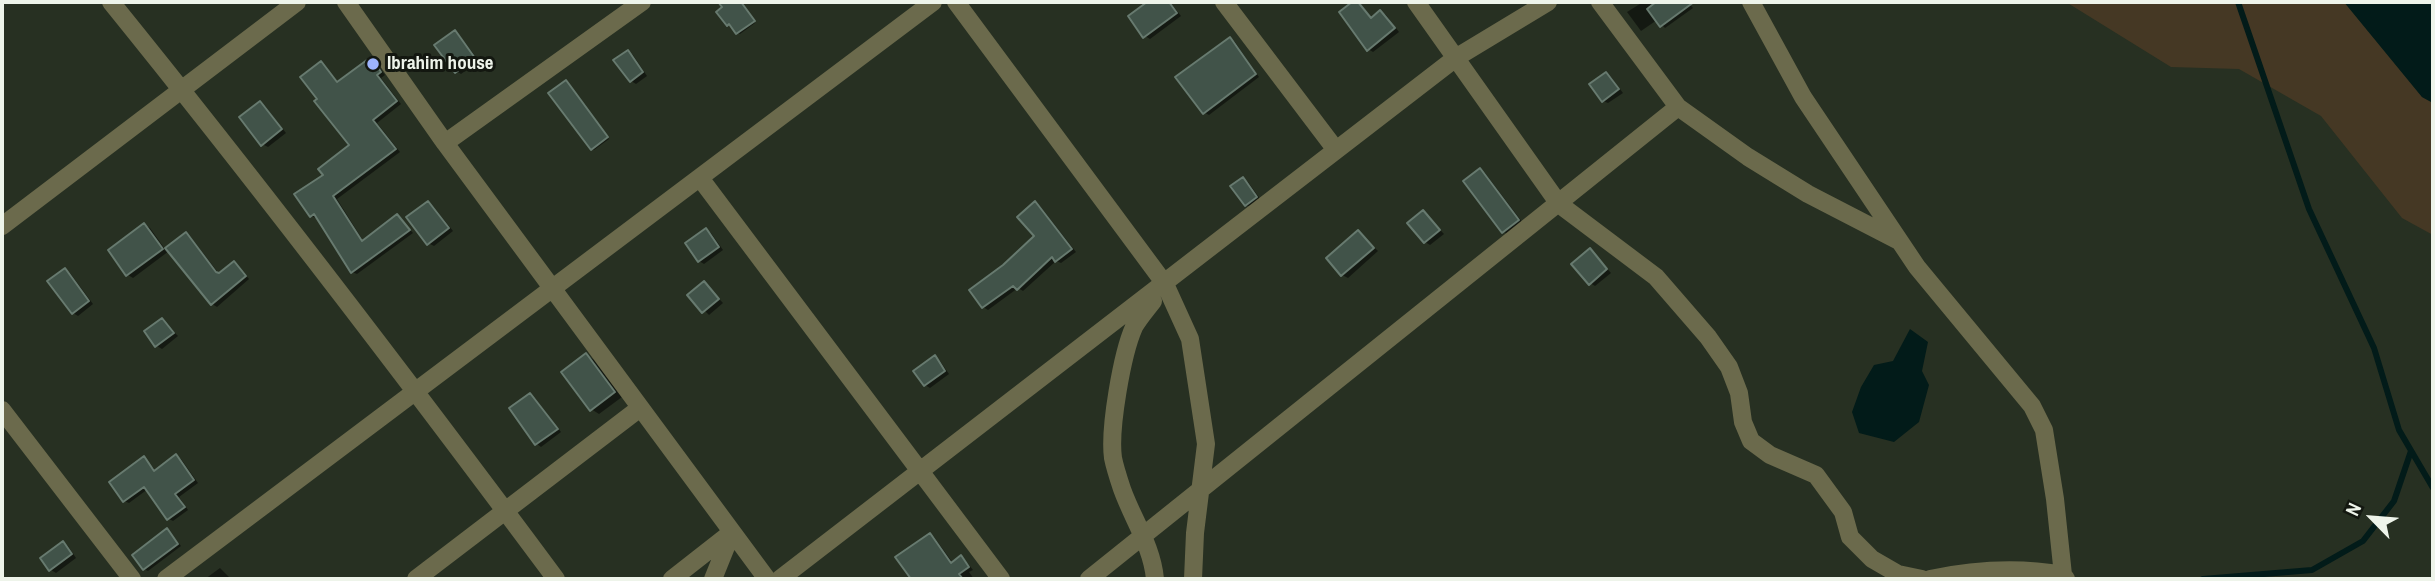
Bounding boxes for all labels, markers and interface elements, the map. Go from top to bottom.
place label: Ibrahim house [387,53,493,75]
marker: Ibrahim house [365,56,381,72]
north arrow [2337,483,2407,553]
text: N [2339,499,2367,520]

